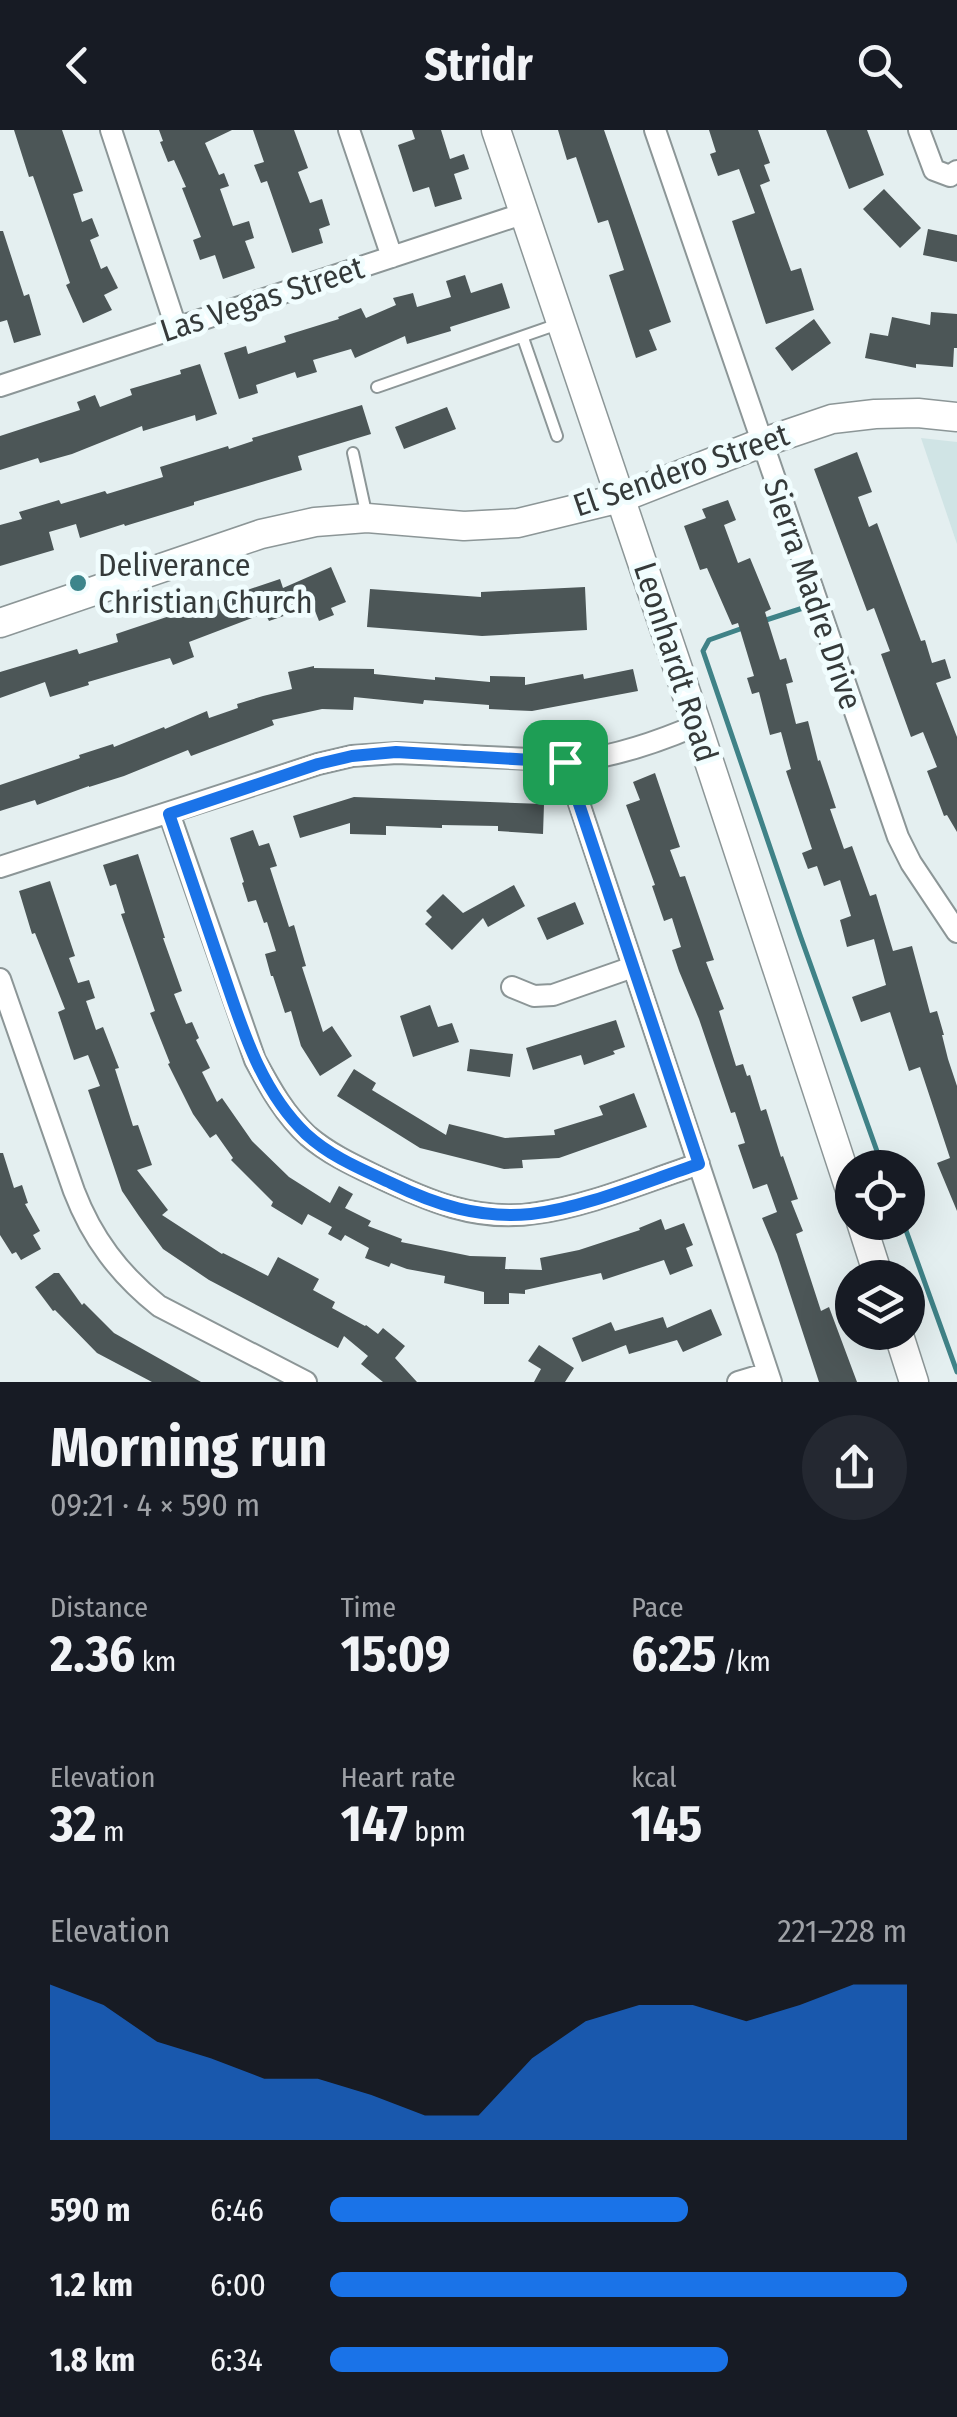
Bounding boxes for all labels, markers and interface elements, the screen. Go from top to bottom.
icon: back [50,38,105,93]
text: Stridr [424,38,533,92]
icon: search [852,38,907,93]
street label: Las Vegas Street [155,248,369,350]
street label: El Sendero Street [568,415,794,525]
street label: Sierra Madre Drive [756,474,870,714]
place label: Deliverance Christian Church [98,546,313,621]
street label: Leonhardt Road [626,558,726,766]
marker: Deliverance Christian Church [67,572,89,594]
pin [523,720,608,805]
icon: arrive [538,735,593,790]
map controls [835,1150,925,1350]
button: locate [835,1150,925,1240]
button: layers [835,1260,925,1350]
text: Morning run [50,1415,327,1481]
button: share [802,1415,907,1520]
text: 09:21 · 4 × 590 m [50,1486,260,1524]
text: Distance [50,1591,148,1624]
text: Time [341,1591,396,1624]
text: Pace [631,1591,684,1624]
text: 2.36 [50,1624,135,1684]
text: 15:09 [341,1624,451,1684]
text: 6:25 [631,1624,717,1684]
text: km [135,1645,176,1678]
text: /km [717,1645,771,1678]
text: Elevation [50,1761,155,1794]
text: Heart rate [341,1761,456,1794]
text: kcal [631,1761,677,1794]
text: 32 [50,1794,96,1854]
text: 147 [341,1794,408,1854]
text: 145 [631,1794,702,1854]
text: m [96,1815,125,1848]
text: bpm [408,1815,466,1848]
text: Elevation [50,1912,170,1950]
text: 221–228 m [777,1912,907,1950]
text: 590 m [50,2191,130,2229]
text: 6:46 [210,2191,264,2229]
text: 1.2 km [50,2266,133,2304]
text: 6:00 [210,2266,266,2304]
text: 1.8 km [50,2341,135,2379]
text: 6:34 [210,2341,263,2379]

